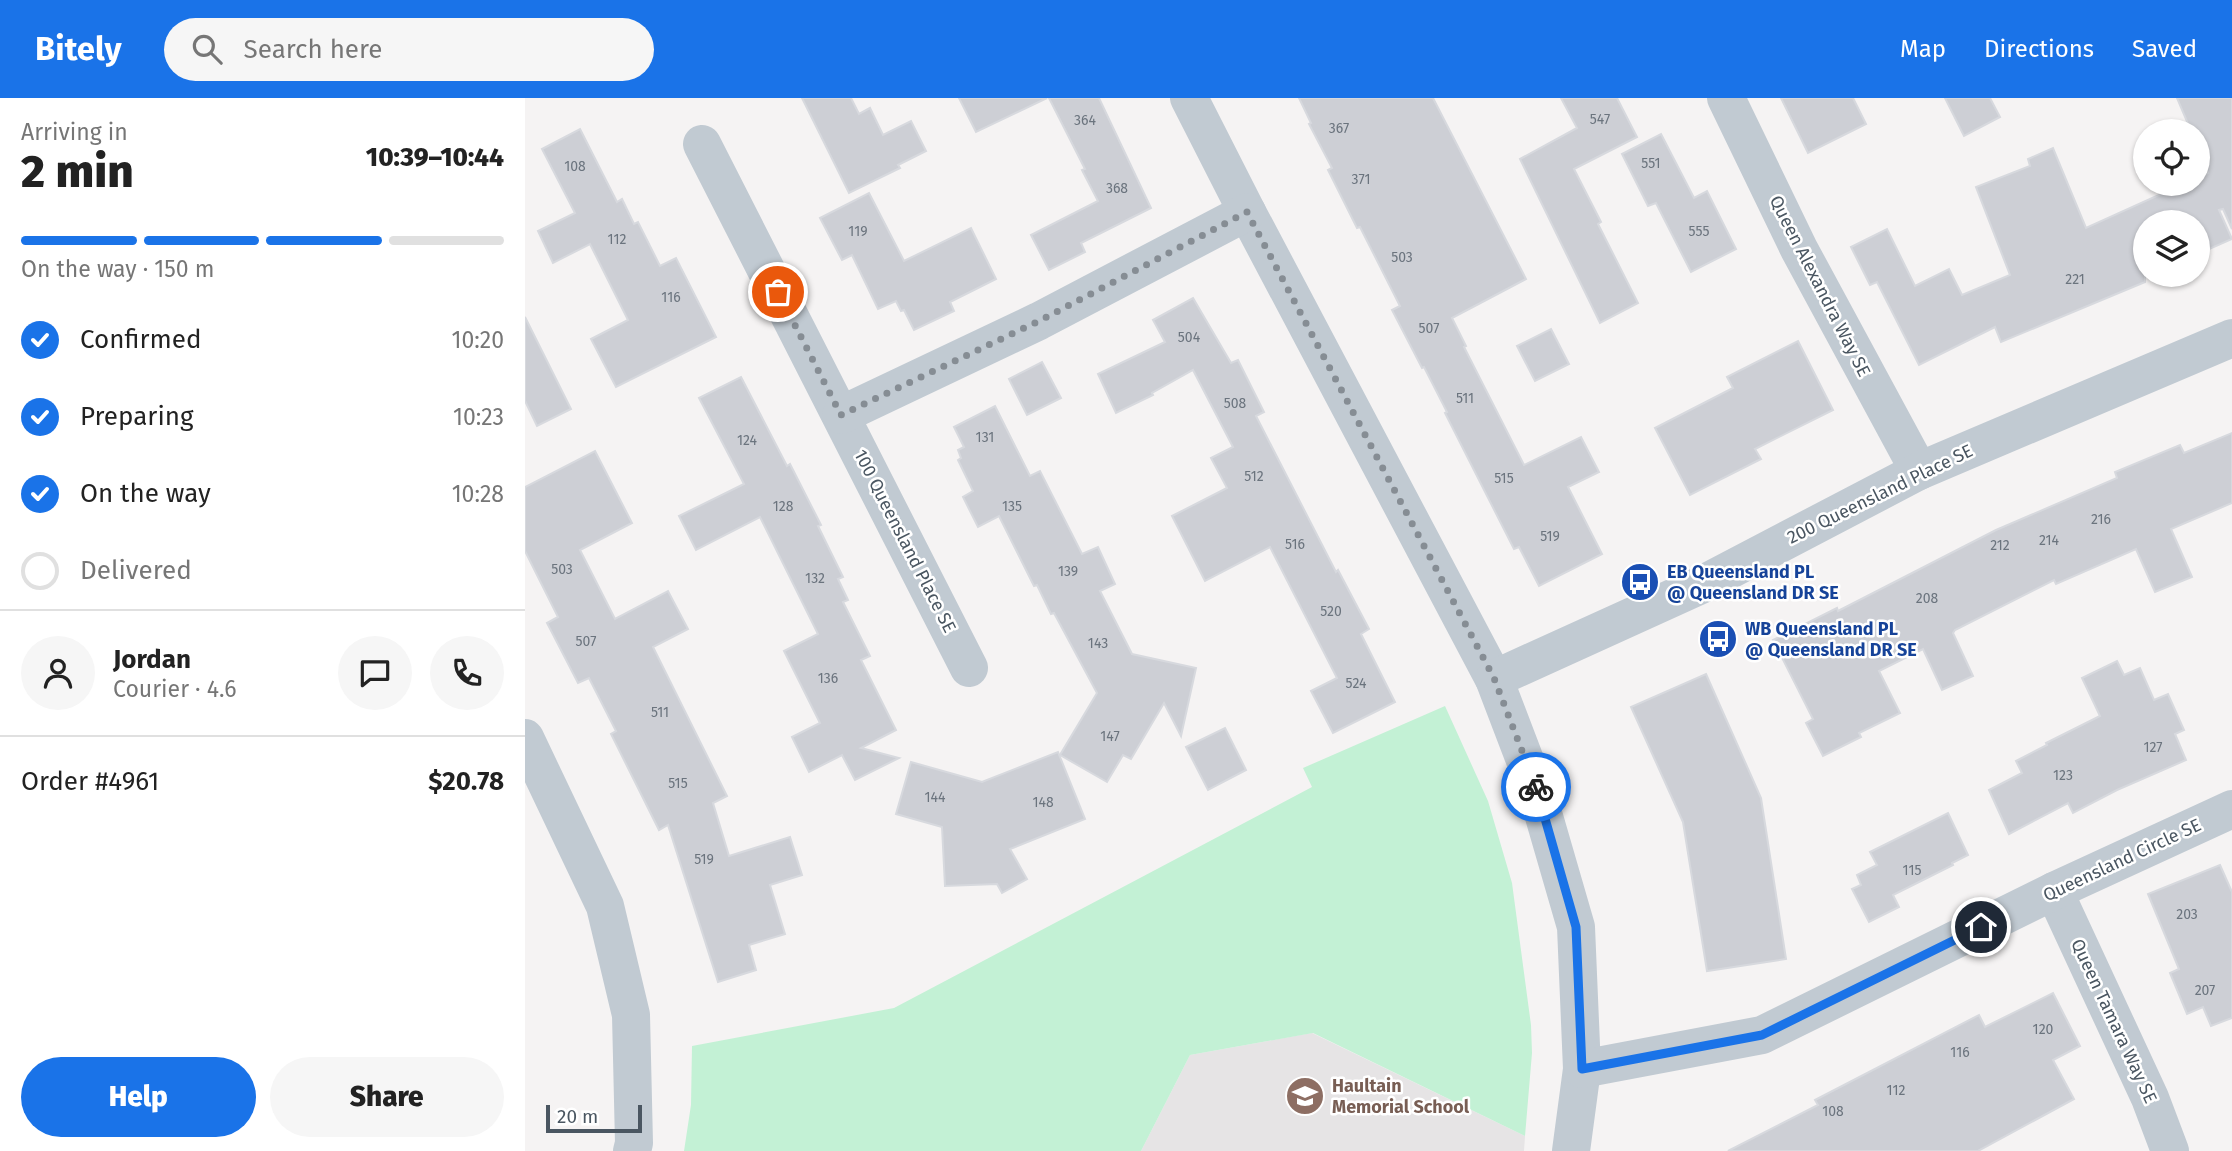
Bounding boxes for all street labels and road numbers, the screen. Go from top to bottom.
street label: Queen Alexandra Way SE [1765,192,1875,380]
street label: 200 Queensland Place SE [1784,439,1976,549]
street label: 100 Queensland Place SE [849,446,961,636]
street label: Queensland Circle SE [2039,814,2205,906]
street label: Queen Tamara Way SE [2066,935,2162,1107]

